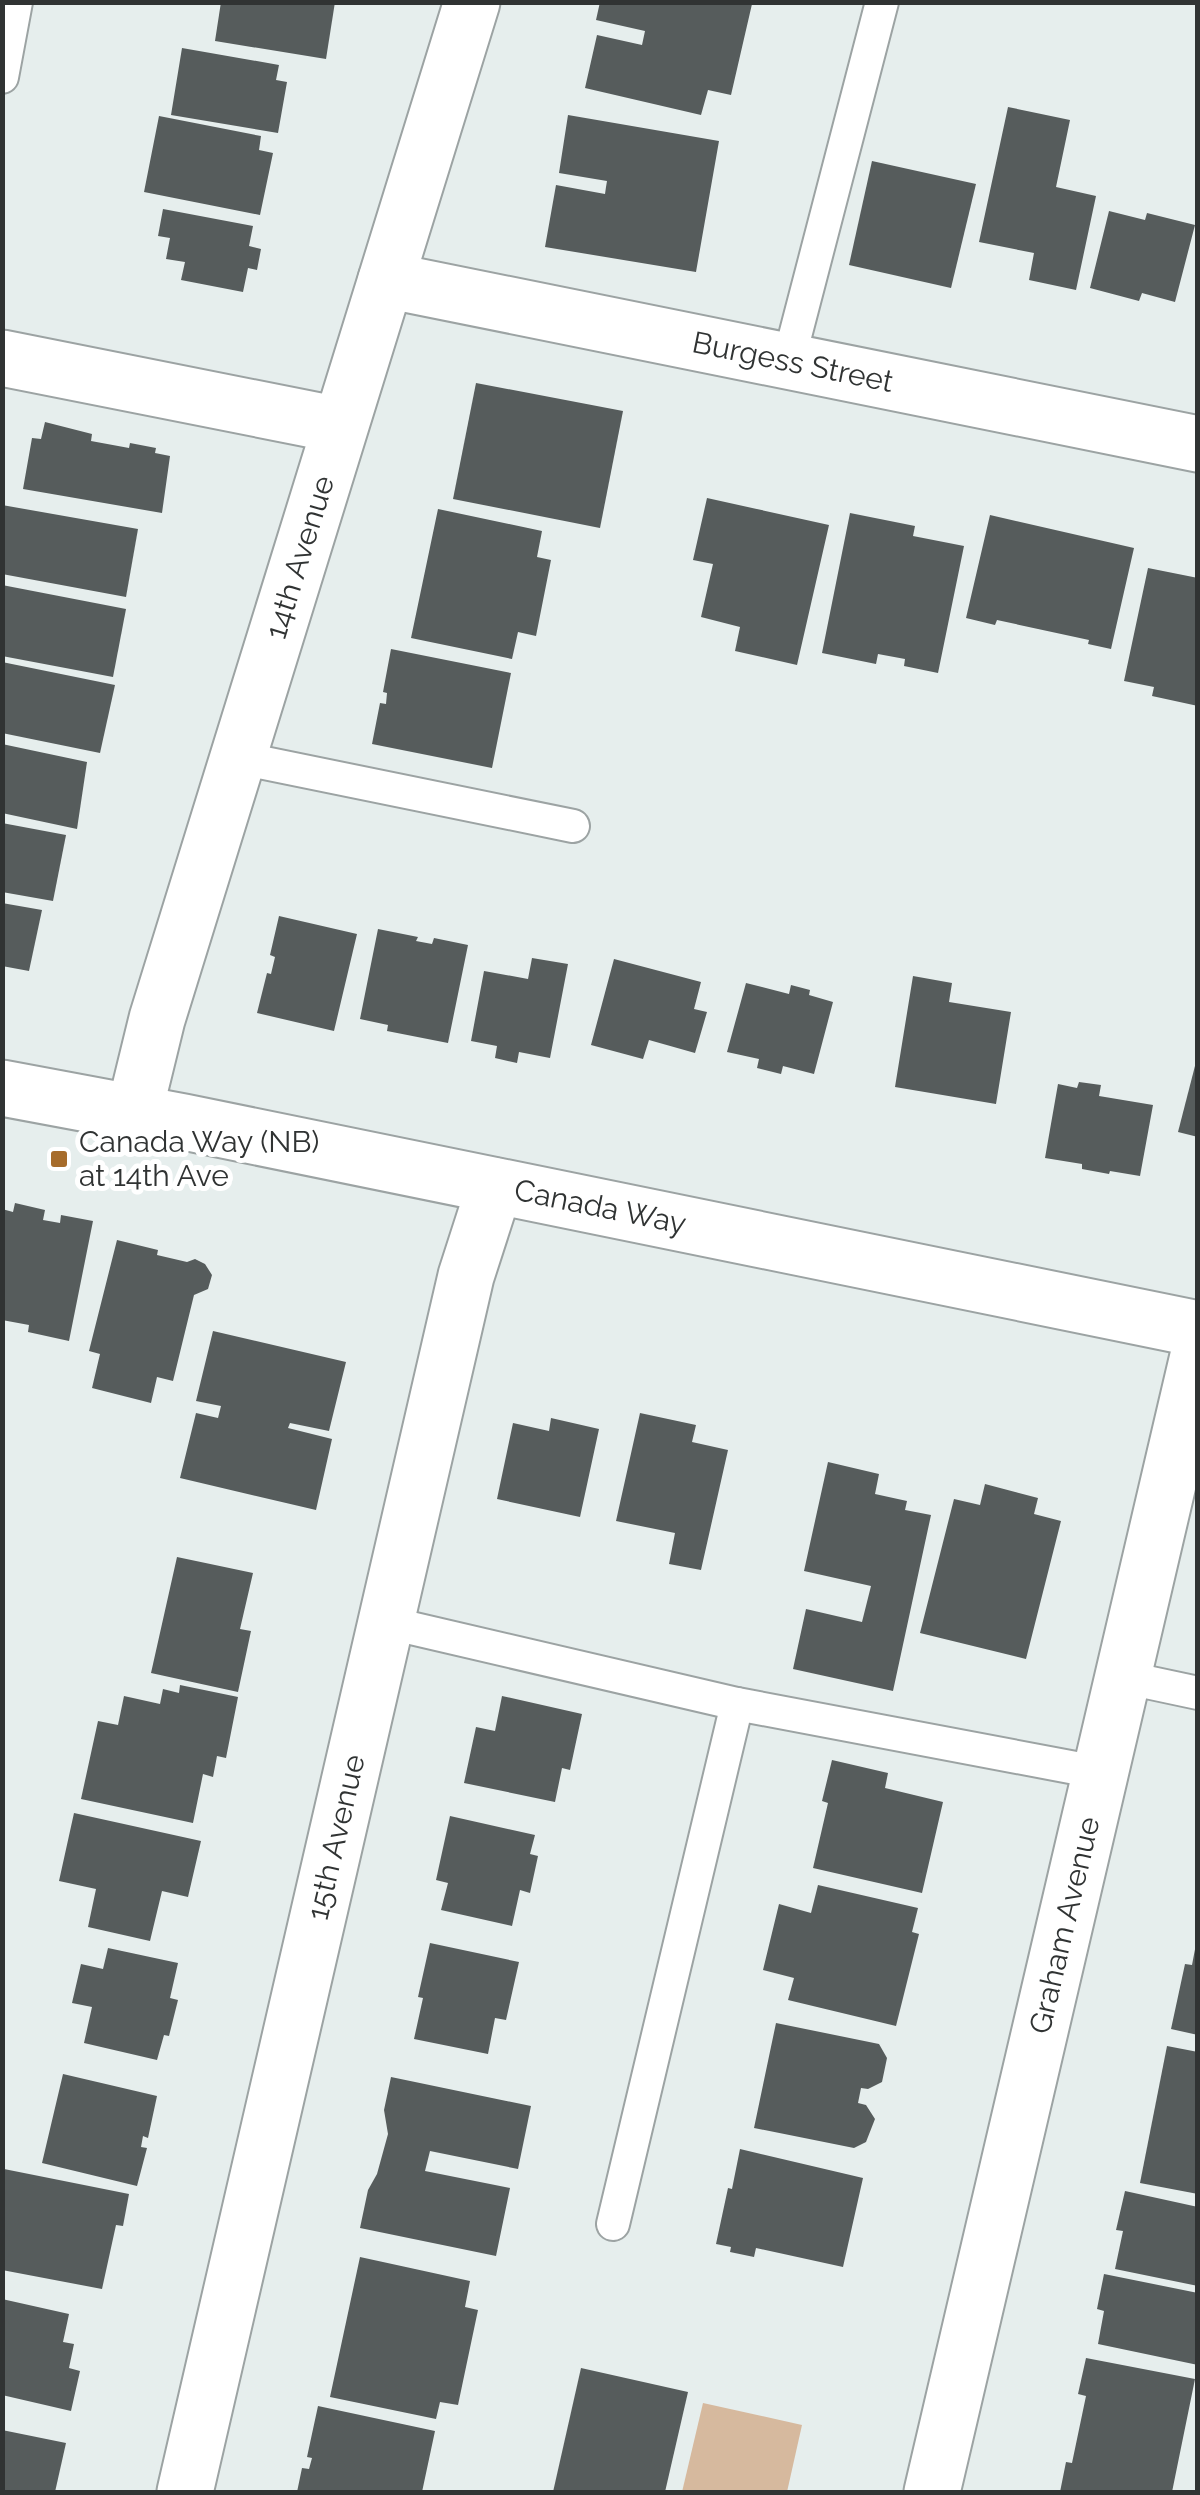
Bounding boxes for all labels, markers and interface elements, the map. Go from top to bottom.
street label: Burgess Street [689,324,896,399]
street label: 14th Avenue [258,471,341,643]
place label: Canada Way (NB) at 14th Ave [79,1124,319,1193]
marker: Canada Way (NB) at 14th Ave [48,1148,70,1170]
street label: Canada Way [511,1172,689,1241]
street label: 15th Avenue [300,1751,372,1923]
street label: Graham Avenue [1022,1813,1107,2037]

